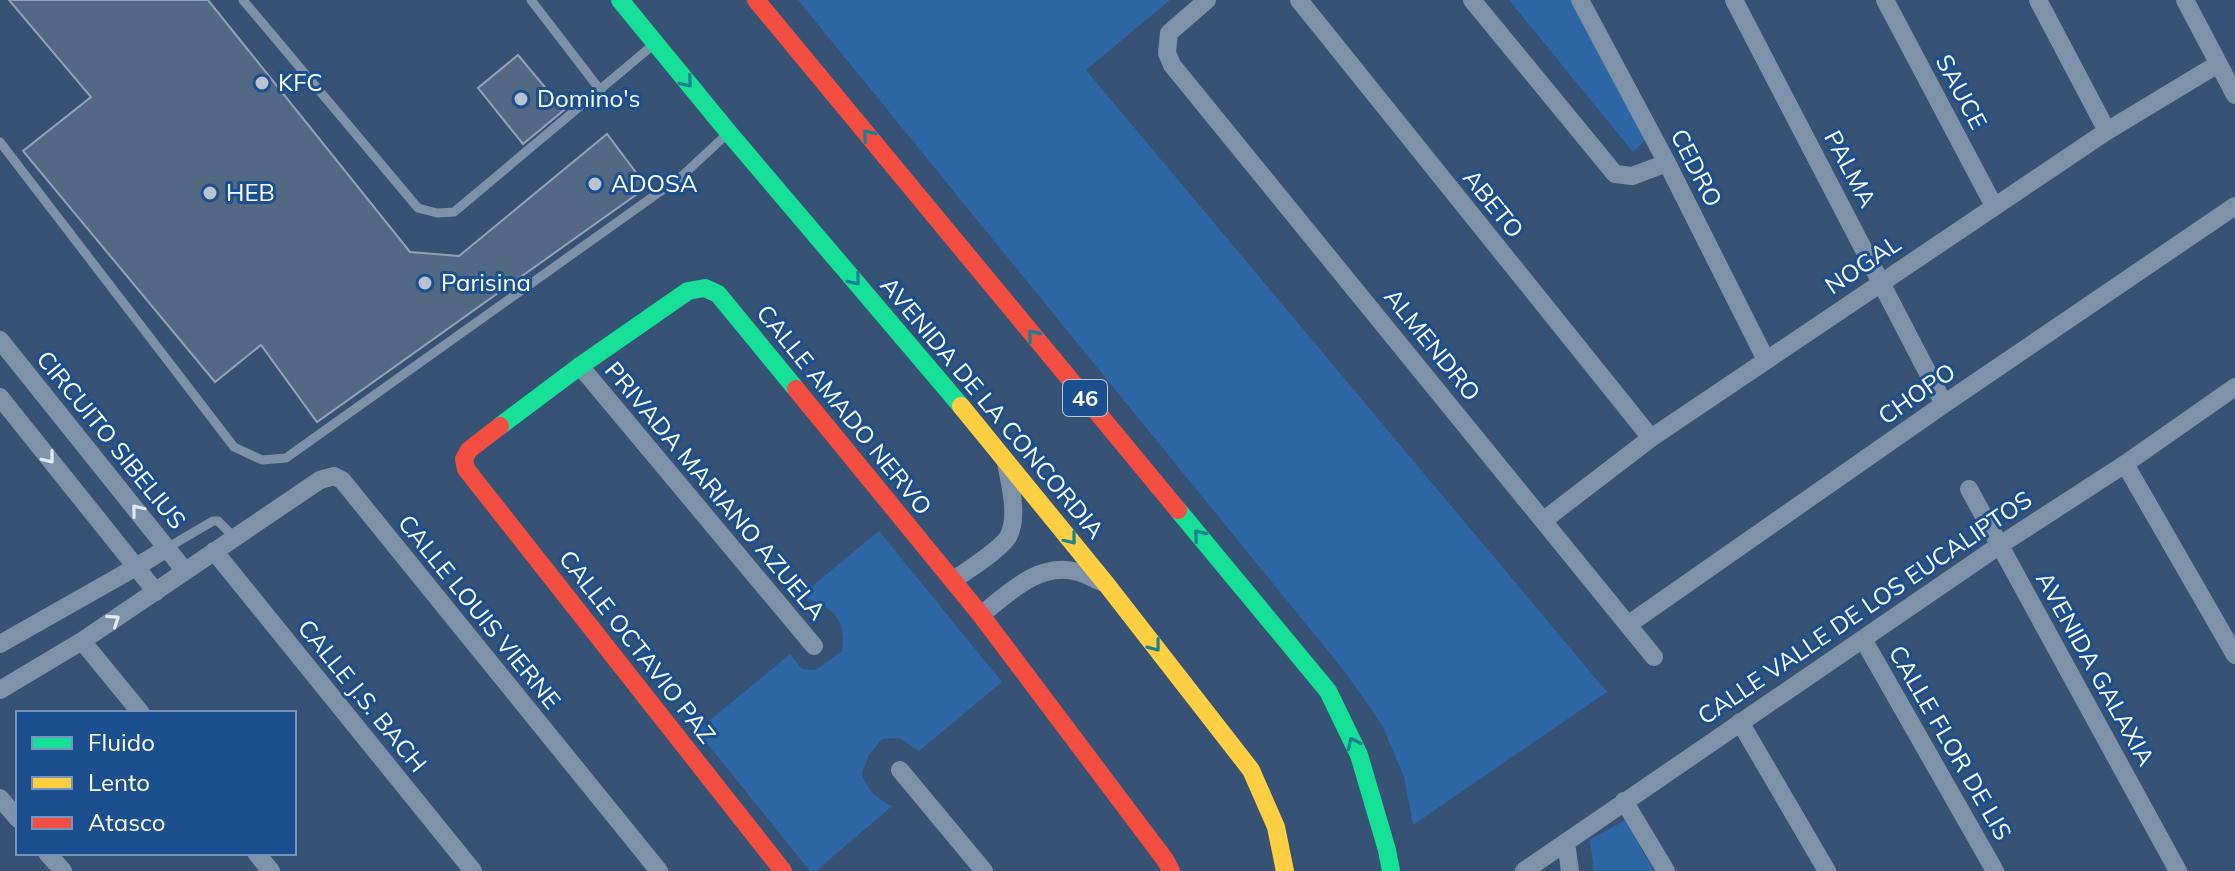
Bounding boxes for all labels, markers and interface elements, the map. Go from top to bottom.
street label: SAUCE [1930,49,1994,134]
place label: KFC [278,67,323,97]
one-way arrow [677,73,692,87]
marker: KFC [253,74,271,92]
place label: Domino's [537,83,640,113]
marker: Domino's [512,90,530,108]
street label: CEDRO [1665,124,1729,212]
street label: PALMA [1818,125,1884,212]
one-way arrow [863,129,877,144]
street label: ABETO [1457,163,1531,244]
place label: ADOSA [611,168,698,198]
marker: ADOSA [586,175,604,193]
place label: HEB [226,177,275,207]
marker: HEB [201,184,219,202]
street label: NOGAL [1819,228,1906,300]
place label: Parisina [441,267,531,297]
street label: AVENIDA DE LA CONCORDIA [874,270,1111,545]
one-way arrow [845,271,860,286]
marker: Parisina [416,274,434,292]
street label: ALMENDRO [1378,282,1487,407]
street label: CALLE AMADO NERVO [751,298,939,521]
one-way arrow [1028,330,1043,344]
street label: CIRCUITO SIBELIUS [31,344,193,535]
street label: PRIVADA MARIANO AZUELA [599,355,833,626]
street label: CHOPO [1872,356,1961,431]
road number: 46 [1063,380,1107,416]
one-way arrow [39,449,54,463]
street label: CALLE VALLE DE LOS EUCALIPTOS [1692,484,2037,731]
one-way arrow [132,505,147,519]
street label: CALLE LOUIS VIERNE [392,508,567,715]
one-way arrow [1061,530,1075,545]
one-way arrow [1194,530,1209,544]
street label: CALLE OCTAVIO PAZ [553,544,723,749]
street label: AVENIDA GALAXIA [2030,566,2162,771]
street label: CALLE J.S. BACH [292,613,434,778]
one-way arrow [105,614,120,629]
one-way arrow [1145,637,1160,651]
street label: CALLE FLOR DE LIS [1883,640,2019,845]
legend [16,711,296,855]
text: Fluido [88,727,155,757]
one-way arrow [1347,736,1363,751]
text: Lento [88,767,150,797]
text: Atasco [88,807,165,837]

